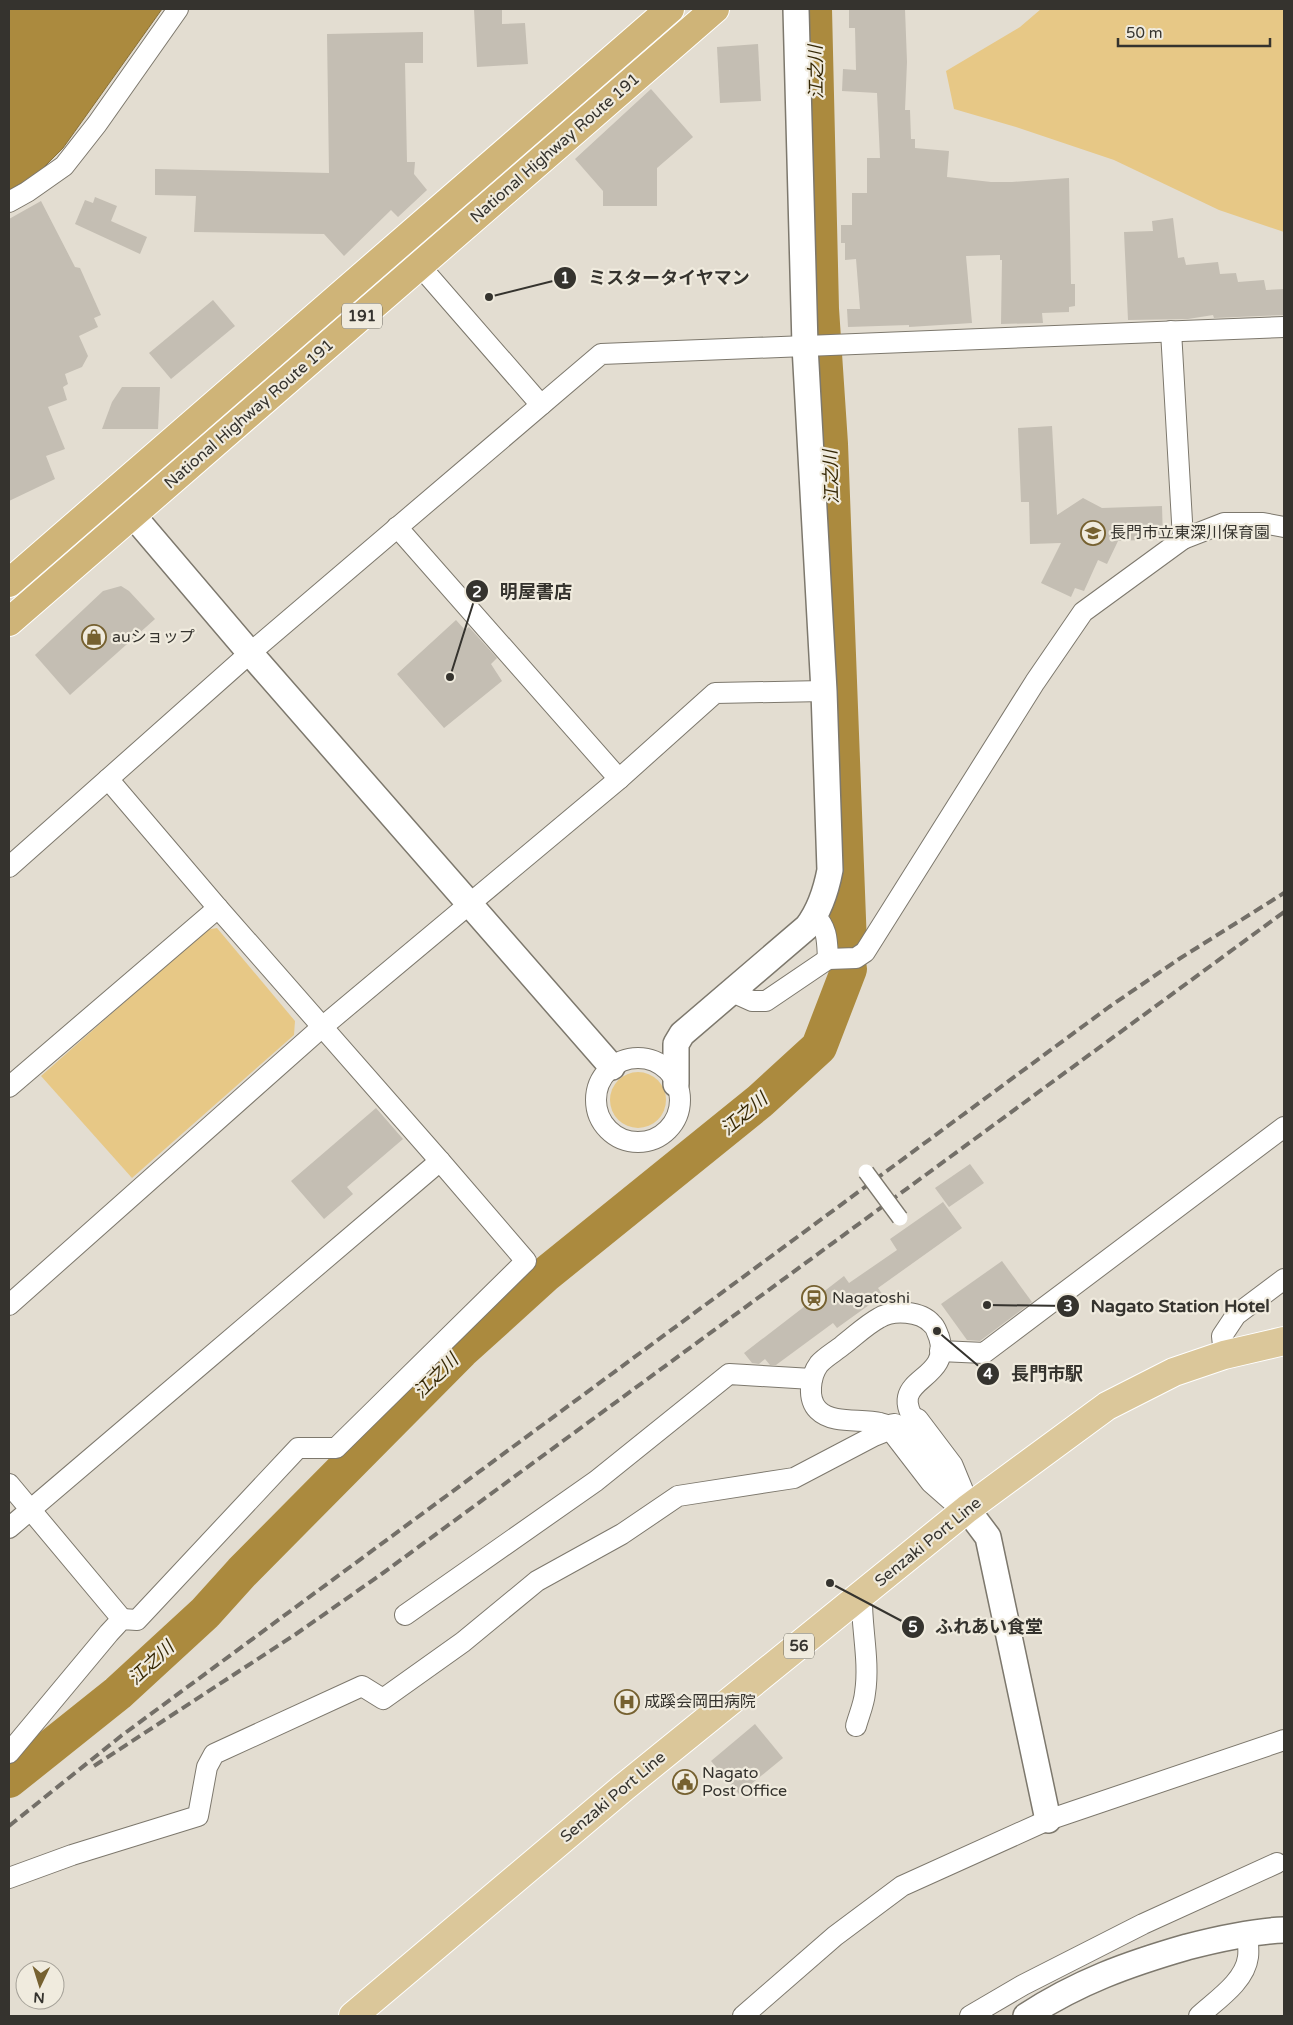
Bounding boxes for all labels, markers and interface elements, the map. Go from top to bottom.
scale bar [1118,15,1270,47]
text: 50 m [1126,24,1163,42]
water label: 江之川 [804,43,827,99]
street label: National Highway Route 191 [466,69,644,227]
callout: ミスタータイヤマン [553,262,760,295]
text: ミスタータイヤマン [588,267,750,289]
text: 1 [560,269,570,287]
road number: 191 [342,304,382,328]
street label: National Highway Route 191 [160,335,338,493]
water label: 江之川 [819,448,843,504]
school or university icon: 長門市立東深川保育園 [1080,520,1106,546]
place label: 長門市立東深川保育園 [1110,523,1270,543]
callout: 明屋書店 [465,575,582,608]
text: 明屋書店 [500,581,572,603]
text: 2 [472,583,482,601]
shop icon: auショップ [81,624,107,650]
place label: auショップ [112,627,195,647]
water label: 江之川 [716,1087,773,1140]
station icon: Nagatoshi [801,1285,827,1311]
place label: Nagatoshi [832,1288,910,1308]
callout: Nagato Station Hotel [1055,1289,1279,1322]
text: Nagato Station Hotel [1090,1295,1270,1317]
text: 3 [1063,1297,1073,1315]
water label: 江之川 [409,1348,464,1403]
callout: 長門市駅 [976,1357,1093,1390]
text: 長門市駅 [1011,1363,1083,1385]
text: 4 [983,1365,993,1383]
street label: Senzaki Port Line [871,1493,985,1591]
callout: ふれあい食堂 [900,1611,1053,1644]
text: ふれあい食堂 [935,1616,1043,1638]
text: 5 [908,1618,918,1636]
road number: 56 [784,1634,814,1658]
water label: 江之川 [124,1635,180,1689]
hospital icon: 成蹊会岡田病院 [614,1689,640,1715]
place label: 成蹊会岡田病院 [644,1692,756,1712]
street label: Senzaki Port Line [556,1747,670,1847]
place label: Nagato Post Office [702,1763,787,1801]
public building icon: Nagato Post Office [672,1769,698,1795]
north arrow [15,1960,65,2010]
text: N [33,1989,45,2006]

